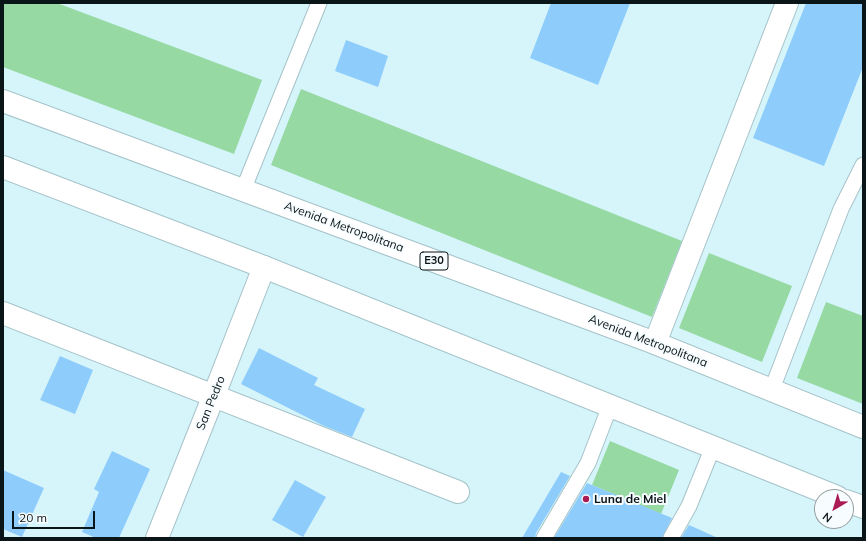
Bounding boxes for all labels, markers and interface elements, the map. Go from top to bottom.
street label: Avenida Metropolitana [282,199,406,255]
road number: E30 [420,252,448,270]
street label: Avenida Metropolitana [586,312,710,370]
street label: San Pedro [194,374,228,432]
north arrow [814,489,854,529]
place label: Luna de Miel [594,492,666,506]
marker: Luna de Miel [581,494,591,504]
scale bar [14,503,97,529]
text: 20 m [19,510,47,525]
text: N [820,510,835,526]

